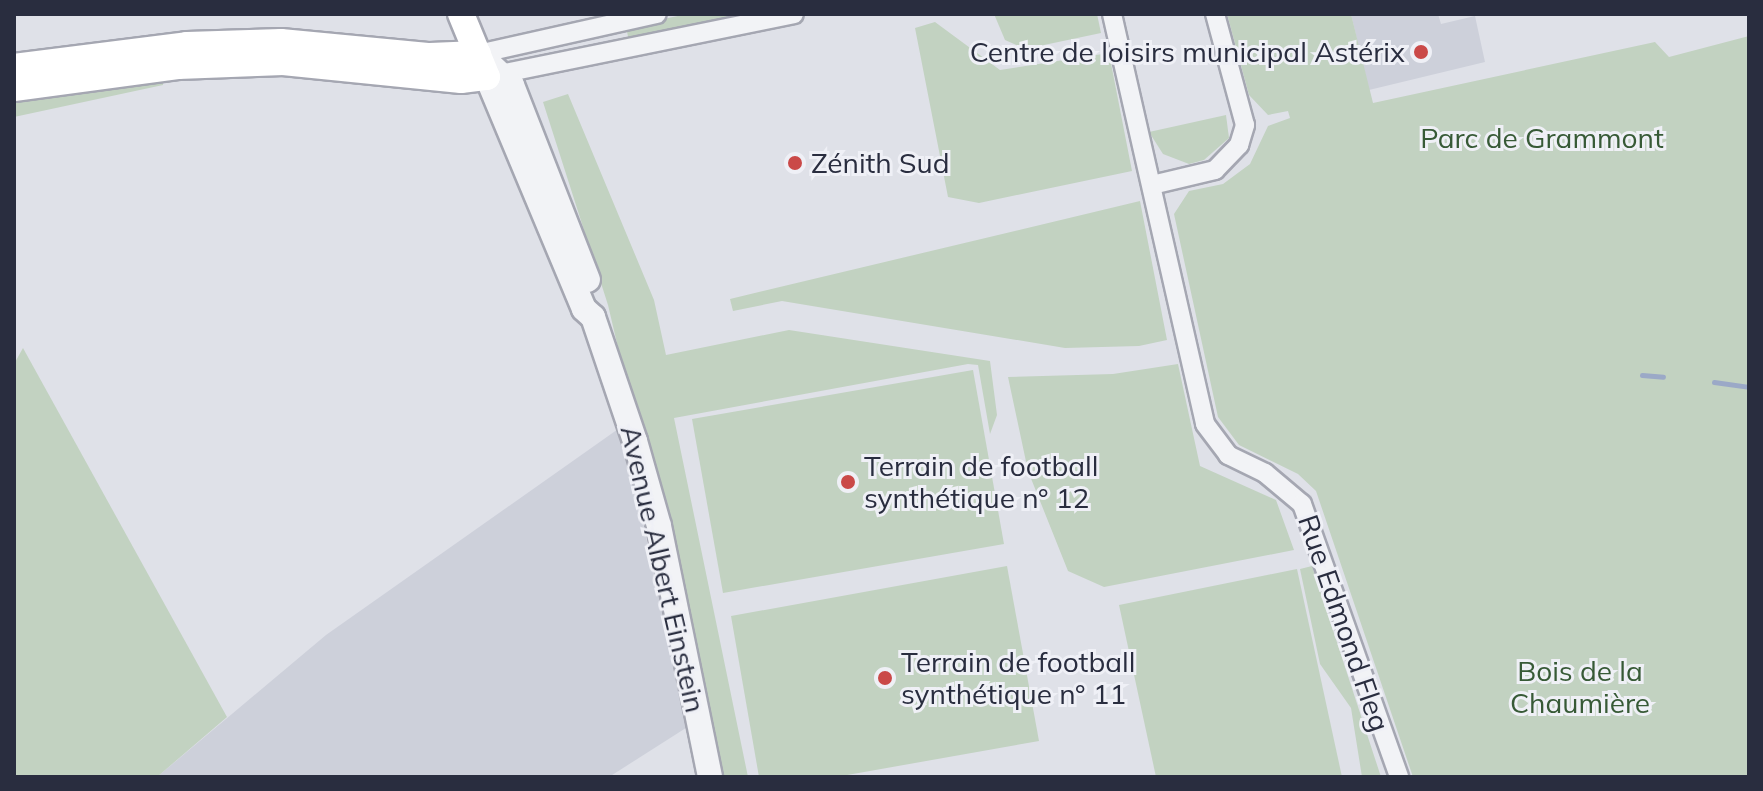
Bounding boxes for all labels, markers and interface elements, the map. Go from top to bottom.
place label: Centre de loisirs municipal Astérix [970,35,1405,69]
marker: Centre de loisirs municipal Astérix [1412,43,1430,61]
park label: Parc de Grammont [1420,121,1664,155]
place label: Zénith Sud [811,146,949,180]
marker: Zénith Sud [786,154,804,172]
street label: Avenue Albert Einstein [614,422,712,716]
place label: Terrain de football synthétique n° 12 [864,449,1098,515]
marker: Terrain de football synthétique n° 12 [839,473,857,491]
street label: Rue Edmond Fleg [1291,510,1397,736]
place label: Terrain de football synthétique n° 11 [901,645,1135,711]
park label: Bois de la Chaumière [1510,654,1650,720]
marker: Terrain de football synthétique n° 11 [876,669,894,687]

